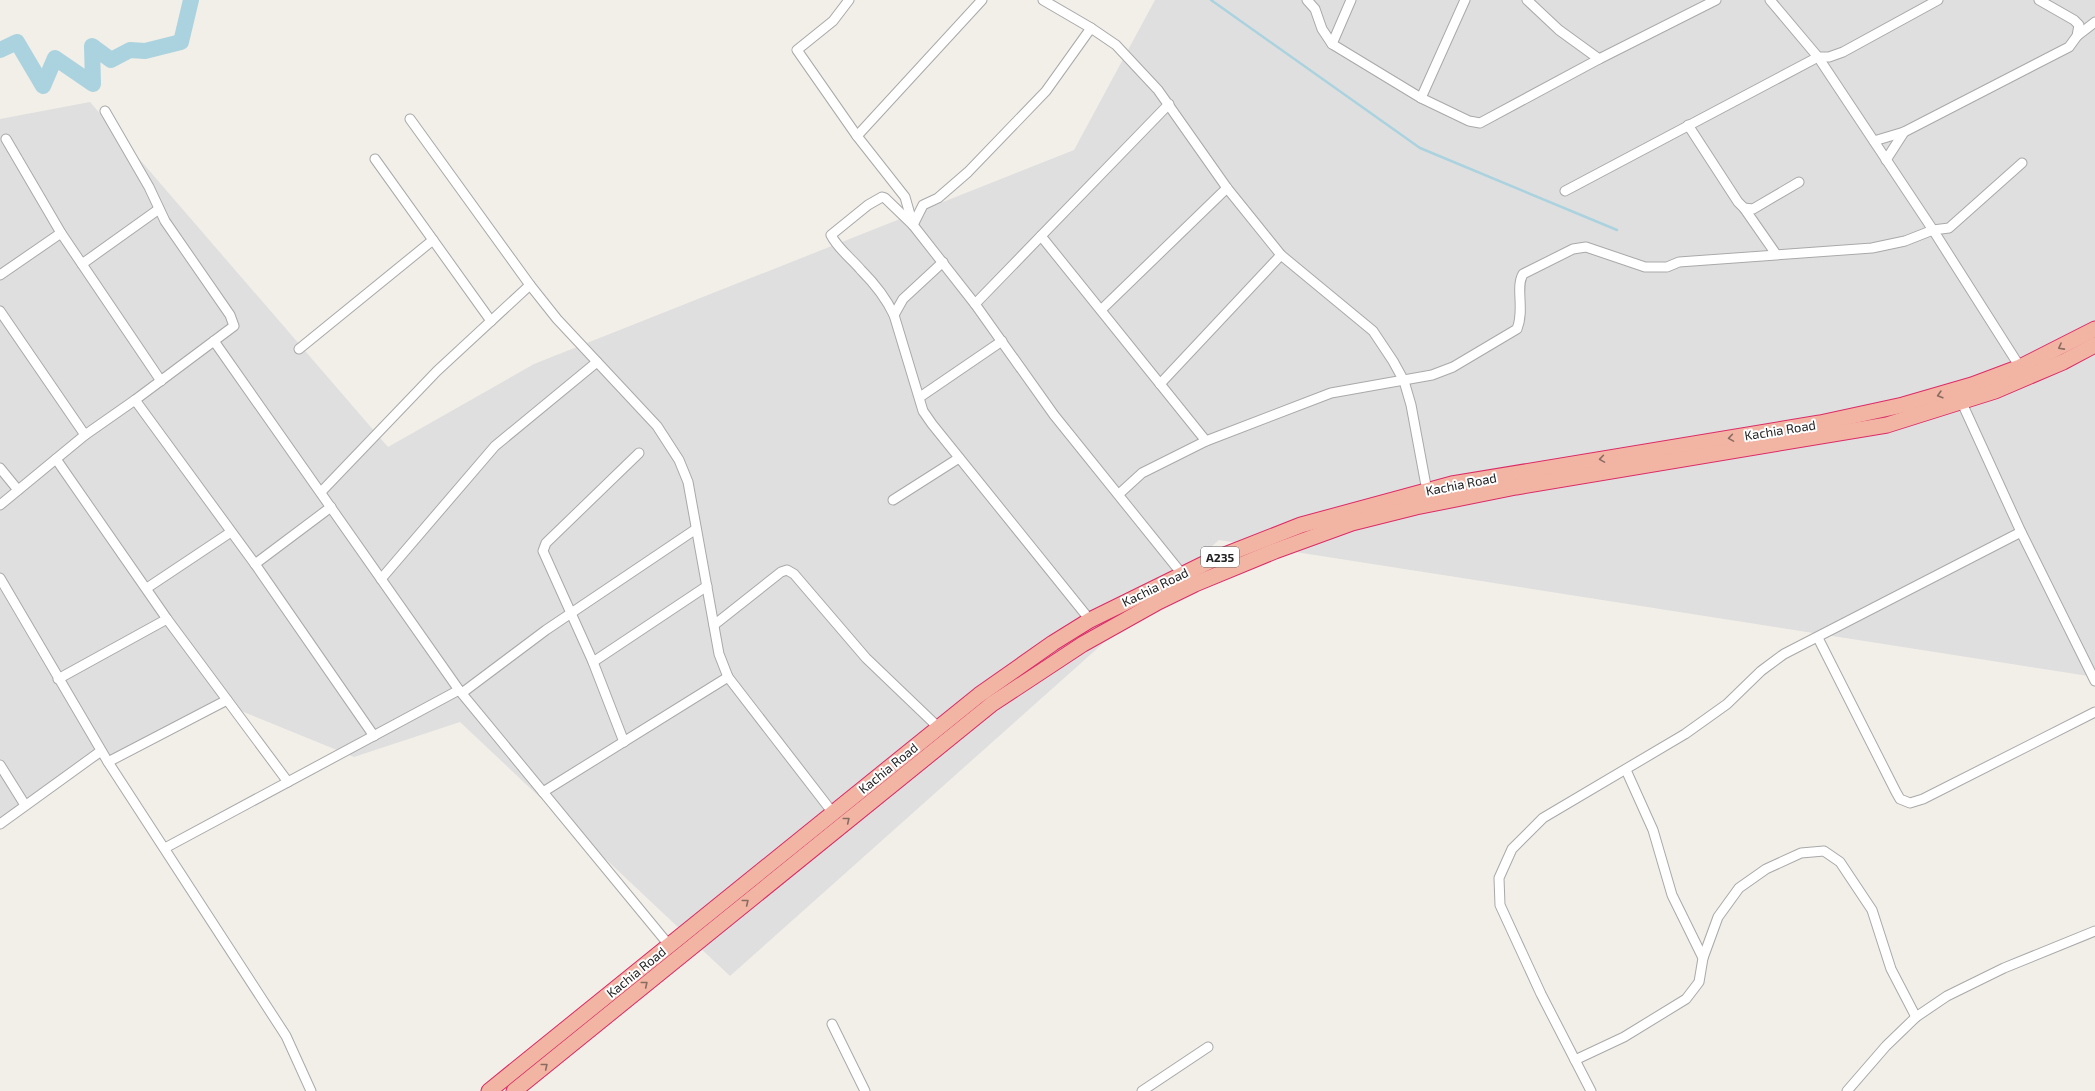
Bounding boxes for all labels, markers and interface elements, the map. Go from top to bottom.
one-way arrow [2058,343,2065,350]
one-way arrow [1937,390,1944,399]
street label: Kachia Road [1743,416,1817,444]
one-way arrow [1728,433,1734,442]
one-way arrow [1599,454,1605,463]
street label: Kachia Road [1424,469,1498,499]
road number: A235 [1201,547,1239,567]
street label: Kachia Road [1119,564,1191,610]
street label: Kachia Road [855,739,921,797]
one-way arrow [843,818,850,825]
one-way arrow [742,900,749,907]
street label: Kachia Road [603,943,669,1001]
one-way arrow [641,982,648,989]
one-way arrow [540,1064,547,1071]

